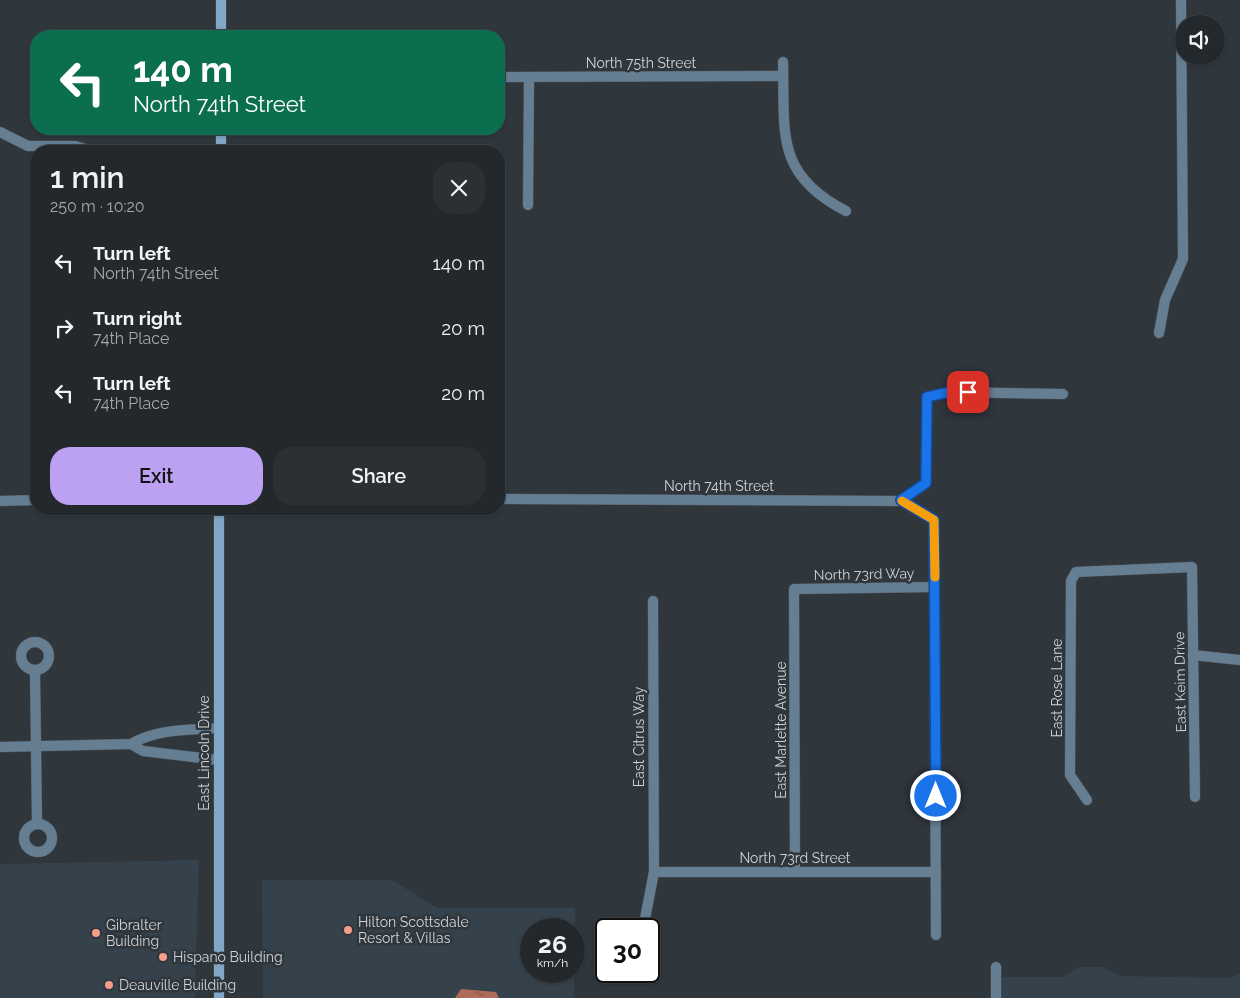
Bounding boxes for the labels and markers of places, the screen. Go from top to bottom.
pin [947,371,989,413]
place label: Hilton Scottsdale Resort & Villas [358,914,469,946]
place label: Gibralter Building [106,917,162,949]
marker: Hilton Scottsdale Resort & Villas [342,924,354,936]
marker: Gibralter Building [90,927,102,939]
place label: Hispano Building [173,949,283,965]
marker: Hispano Building [157,951,169,963]
place label: Deauville Building [119,977,236,993]
marker: Deauville Building [103,979,115,991]

